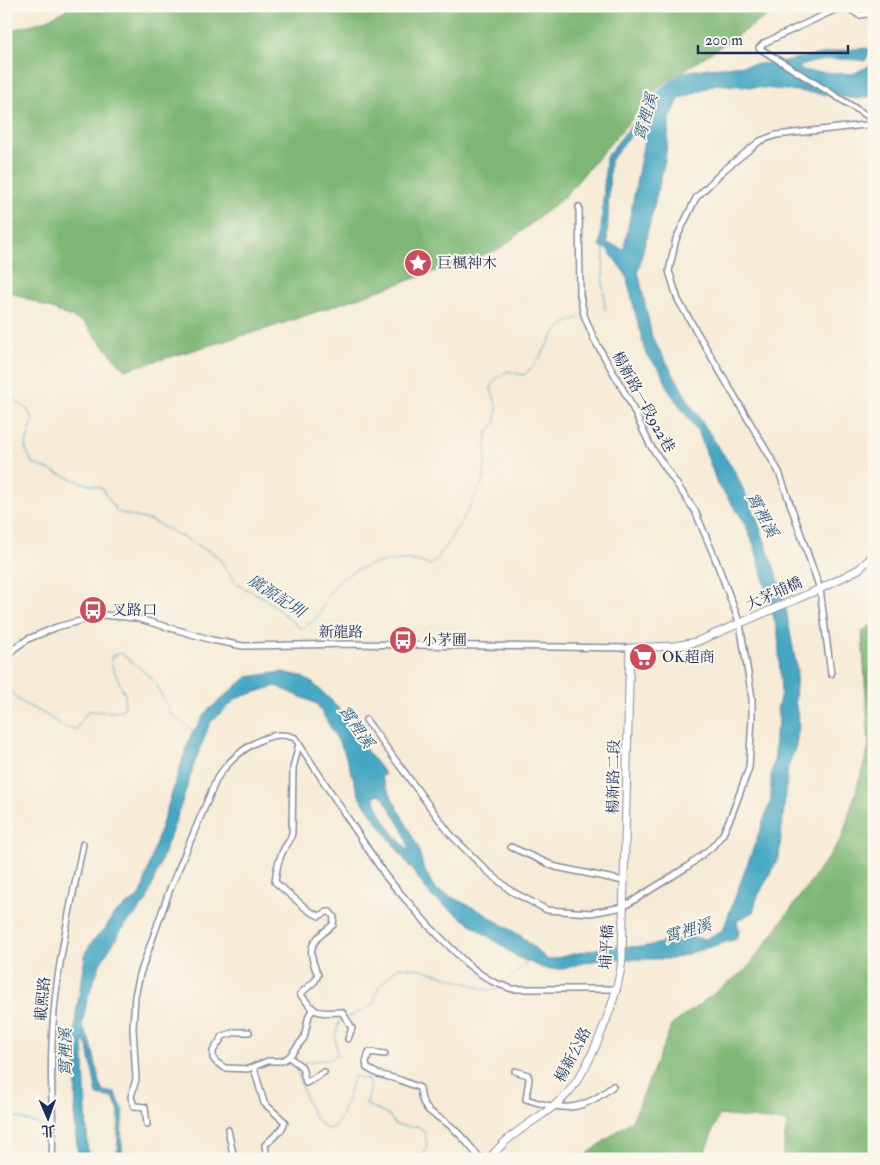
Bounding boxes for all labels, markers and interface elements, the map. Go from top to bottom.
scale bar [698,22,848,54]
text: 200 m [705,31,743,50]
water label: 霄裡溪 [630,89,663,143]
place icon: 巨楓神木 [403,248,433,278]
place label: 巨楓神木 [437,254,497,273]
street label: 楊新路一段922巷 [607,348,679,456]
water label: 霄裡溪 [742,489,783,543]
water label: 廣源記圳 [244,570,311,623]
street label: 大茅埔橋 [743,573,805,615]
bus stop icon: 叉路口 [78,595,108,625]
place label: 叉路口 [112,601,157,620]
street label: 新龍路 [318,623,364,642]
bus stop icon: 小茅圃 [388,625,418,655]
place label: 小茅圃 [422,631,467,650]
supermarket icon: OK超商 [628,642,658,672]
place label: OK超商 [662,648,715,667]
water label: 霄裡溪 [334,702,379,754]
street label: 楊新路二段 [604,739,624,815]
water label: 霄裡溪 [662,914,716,947]
street label: 埔平橋 [596,924,618,970]
street label: 載熙路 [32,976,54,1022]
street label: 楊新公路 [551,1024,595,1086]
water label: 霄裡溪 [56,1026,76,1076]
north arrow [22,1092,72,1142]
text: 北 [41,1122,56,1139]

